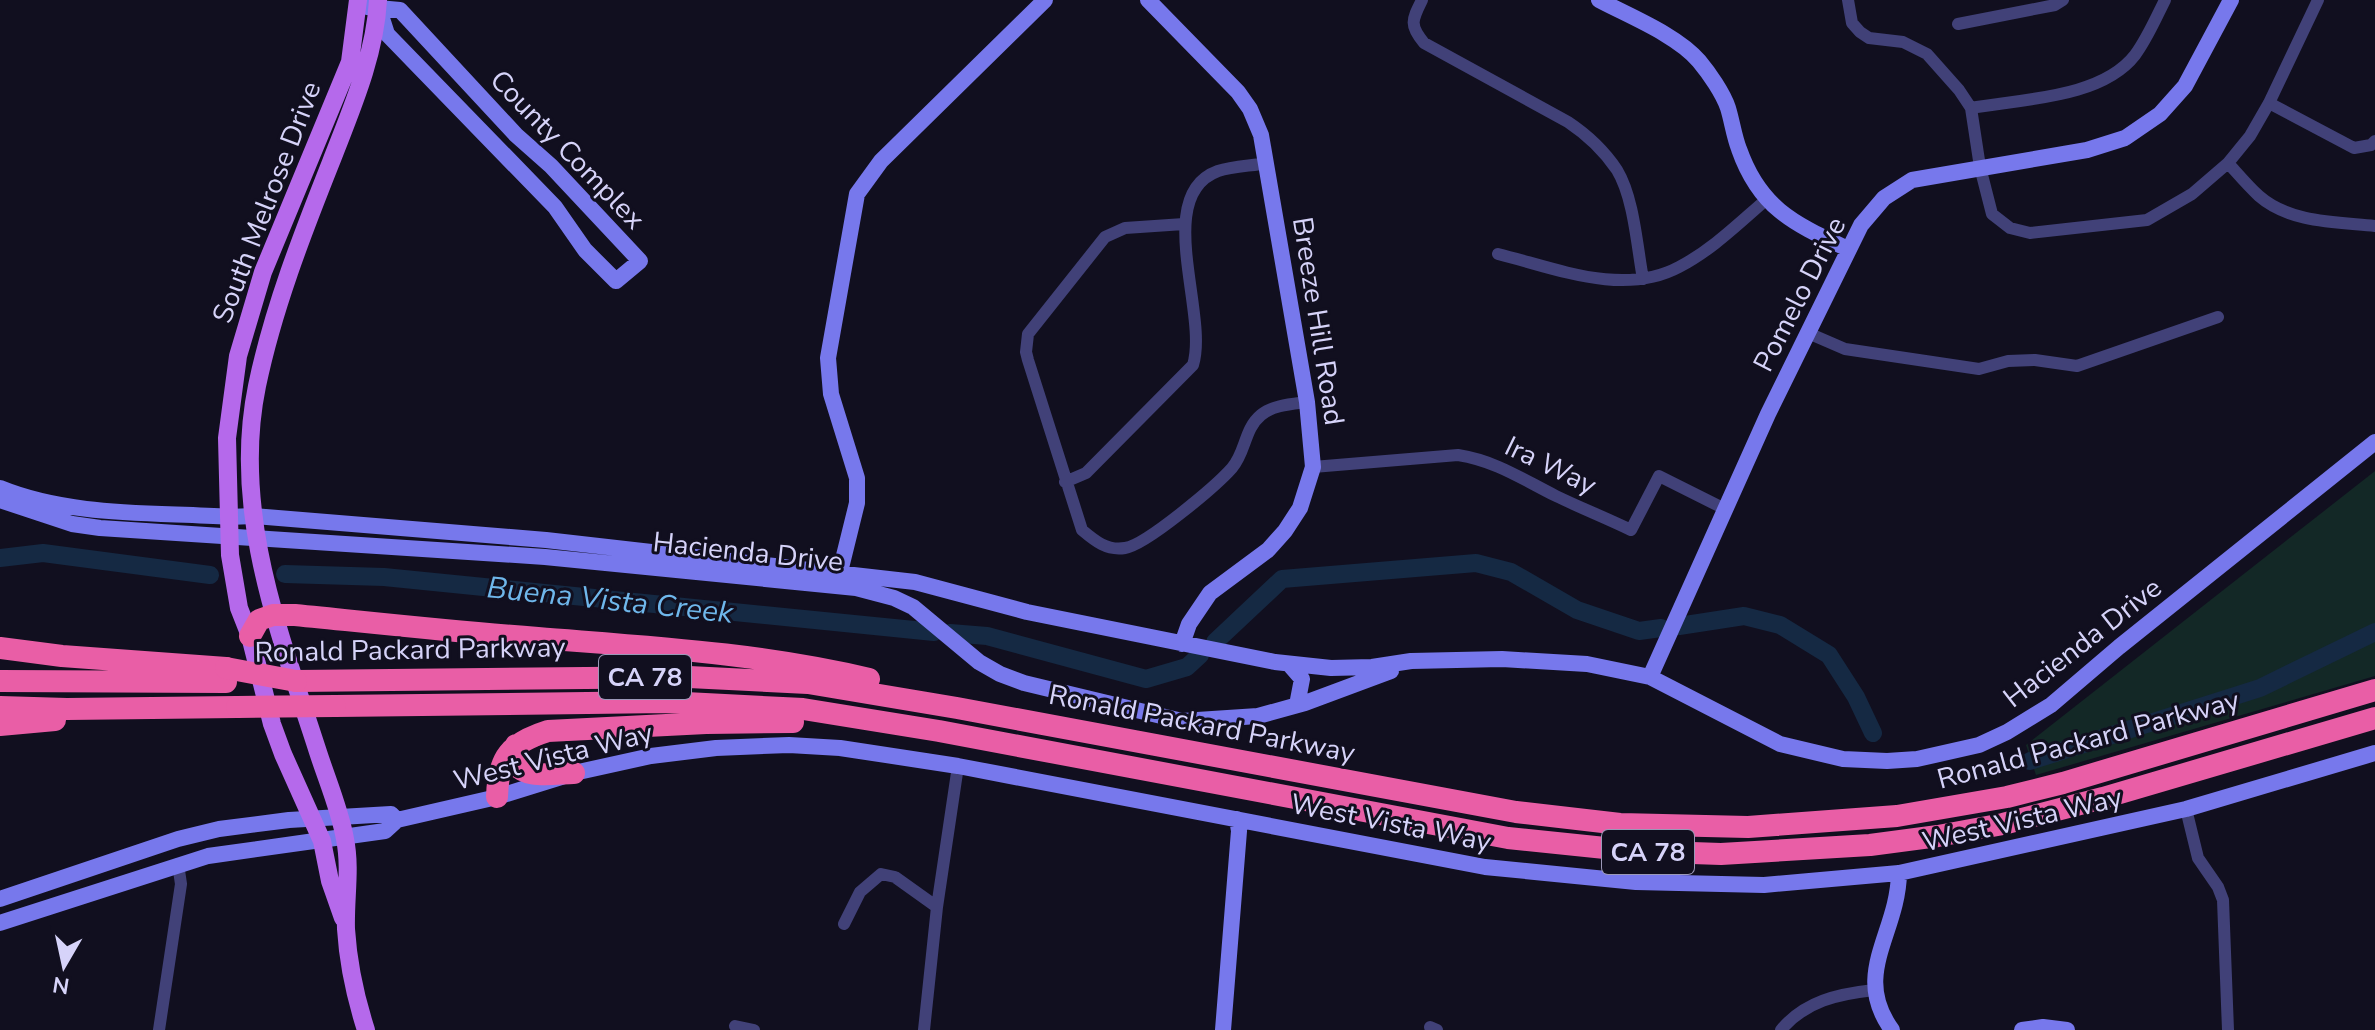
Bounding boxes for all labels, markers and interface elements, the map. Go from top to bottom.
street label: County Complex [481,62,653,238]
street label: South Melrose Drive [203,76,331,329]
street label: Pomelo Drive [1745,211,1855,378]
street label: Breeze Hill Road [1283,214,1353,428]
street label: Ira Way [1498,427,1603,505]
street label: Hacienda Drive [651,523,845,581]
water label: Buena Vista Creek [485,567,736,634]
street label: Hacienda Drive [1996,569,2170,717]
street label: Ronald Packard Parkway [254,628,566,672]
road number: CA 78 [599,655,691,699]
street label: Ronald Packard Parkway [1045,676,1359,772]
street label: Ronald Packard Parkway [1933,681,2244,799]
street label: West Vista Way [450,714,657,800]
street label: West Vista Way [1919,778,2126,861]
street label: West Vista Way [1287,785,1495,861]
road number: CA 78 [1602,830,1694,874]
north arrow [24,926,104,1006]
text: N [51,969,72,1001]

